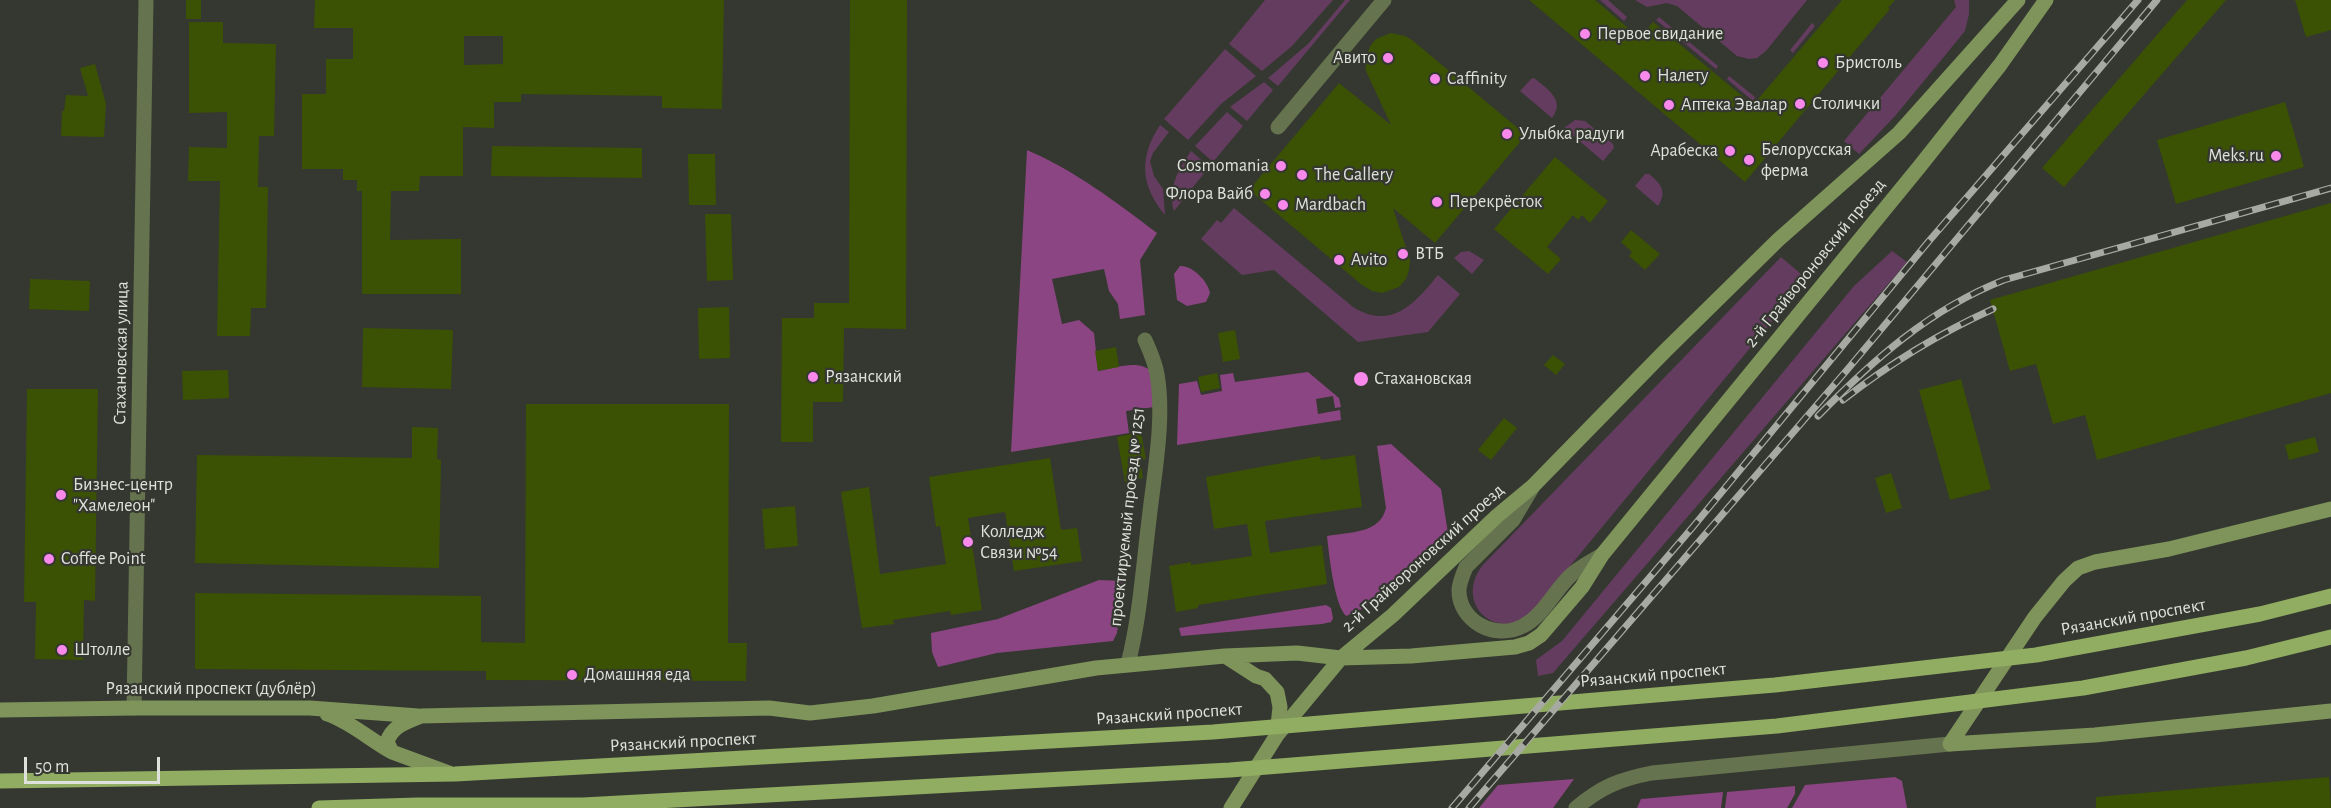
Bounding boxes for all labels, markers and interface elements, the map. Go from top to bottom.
place label: Первое свидание [1597,23,1723,45]
marker: Первое свидание [1578,27,1592,41]
place label: Авито [1333,47,1376,69]
marker: Авито [1381,51,1395,65]
place label: Бристоль [1835,52,1902,74]
marker: Бристоль [1816,56,1830,70]
place label: Налету [1657,65,1708,87]
place label: Caffinity [1447,68,1507,90]
marker: Налету [1638,69,1652,83]
marker: Caffinity [1428,72,1442,86]
place label: Столички [1812,93,1880,115]
place label: Аптека Эвалар [1681,94,1787,116]
marker: Столички [1793,97,1807,111]
marker: Аптека Эвалар [1662,98,1676,112]
place label: Улыбка радуги [1519,123,1625,145]
marker: Улыбка радуги [1500,127,1514,141]
place label: Белорусская ферма [1761,139,1852,182]
place label: Арабеска [1650,140,1718,162]
marker: Арабеска [1723,144,1737,158]
place label: Meks.ru [2208,145,2264,167]
marker: Meks.ru [2269,149,2283,163]
marker: Белорусская ферма [1742,153,1756,167]
place label: Cosmomania [1177,155,1269,177]
marker: Cosmomania [1274,159,1288,173]
place label: The Gallery [1314,164,1393,186]
marker: The Gallery [1295,168,1309,182]
street label: 2-й Грайвороновский проезд [1740,174,1890,352]
place label: Флора Вайб [1166,183,1253,205]
marker: Флора Вайб [1258,187,1272,201]
place label: Перекрёсток [1449,191,1542,213]
place label: Mardbach [1295,194,1366,216]
marker: Перекрёсток [1430,195,1444,209]
marker: Mardbach [1276,198,1290,212]
place label: ВТБ [1415,243,1444,265]
marker: ВТБ [1396,247,1410,261]
place label: Avito [1351,249,1387,271]
marker: Avito [1332,253,1346,267]
street label: Стахановская улица [109,281,133,425]
place label: Рязанский [825,366,902,388]
place label: Стахановская [1374,368,1472,390]
marker: Рязанский [806,370,820,384]
marker: Стахановская [1352,370,1370,388]
street label: проектируемый проезд № 1251 [1105,406,1149,628]
place label: Бизнес-центр "Хамелеон" [73,474,173,516]
street label: 2-й Грайвороновский проезд [1337,479,1509,637]
marker: Бизнес-центр "Хамелеон" [54,488,68,502]
place label: Колледж Связи №54 [980,521,1058,564]
marker: Колледж Связи №54 [961,535,975,549]
place label: Coffee Point [61,548,145,570]
marker: Coffee Point [42,552,56,566]
street label: Рязанский проспект [2059,594,2207,640]
place label: Штолле [74,639,130,661]
marker: Штолле [55,643,69,657]
street label: Рязанский проспект [1579,658,1727,692]
place label: Домашняя еда [584,664,691,686]
marker: Домашняя еда [565,668,579,682]
street label: Рязанский проспект (дублёр) [105,678,317,700]
street label: Рязанский проспект [1095,698,1243,730]
street label: Рязанский проспект [609,727,757,757]
scale bar [27,745,164,783]
text: 50 m [35,758,69,776]

